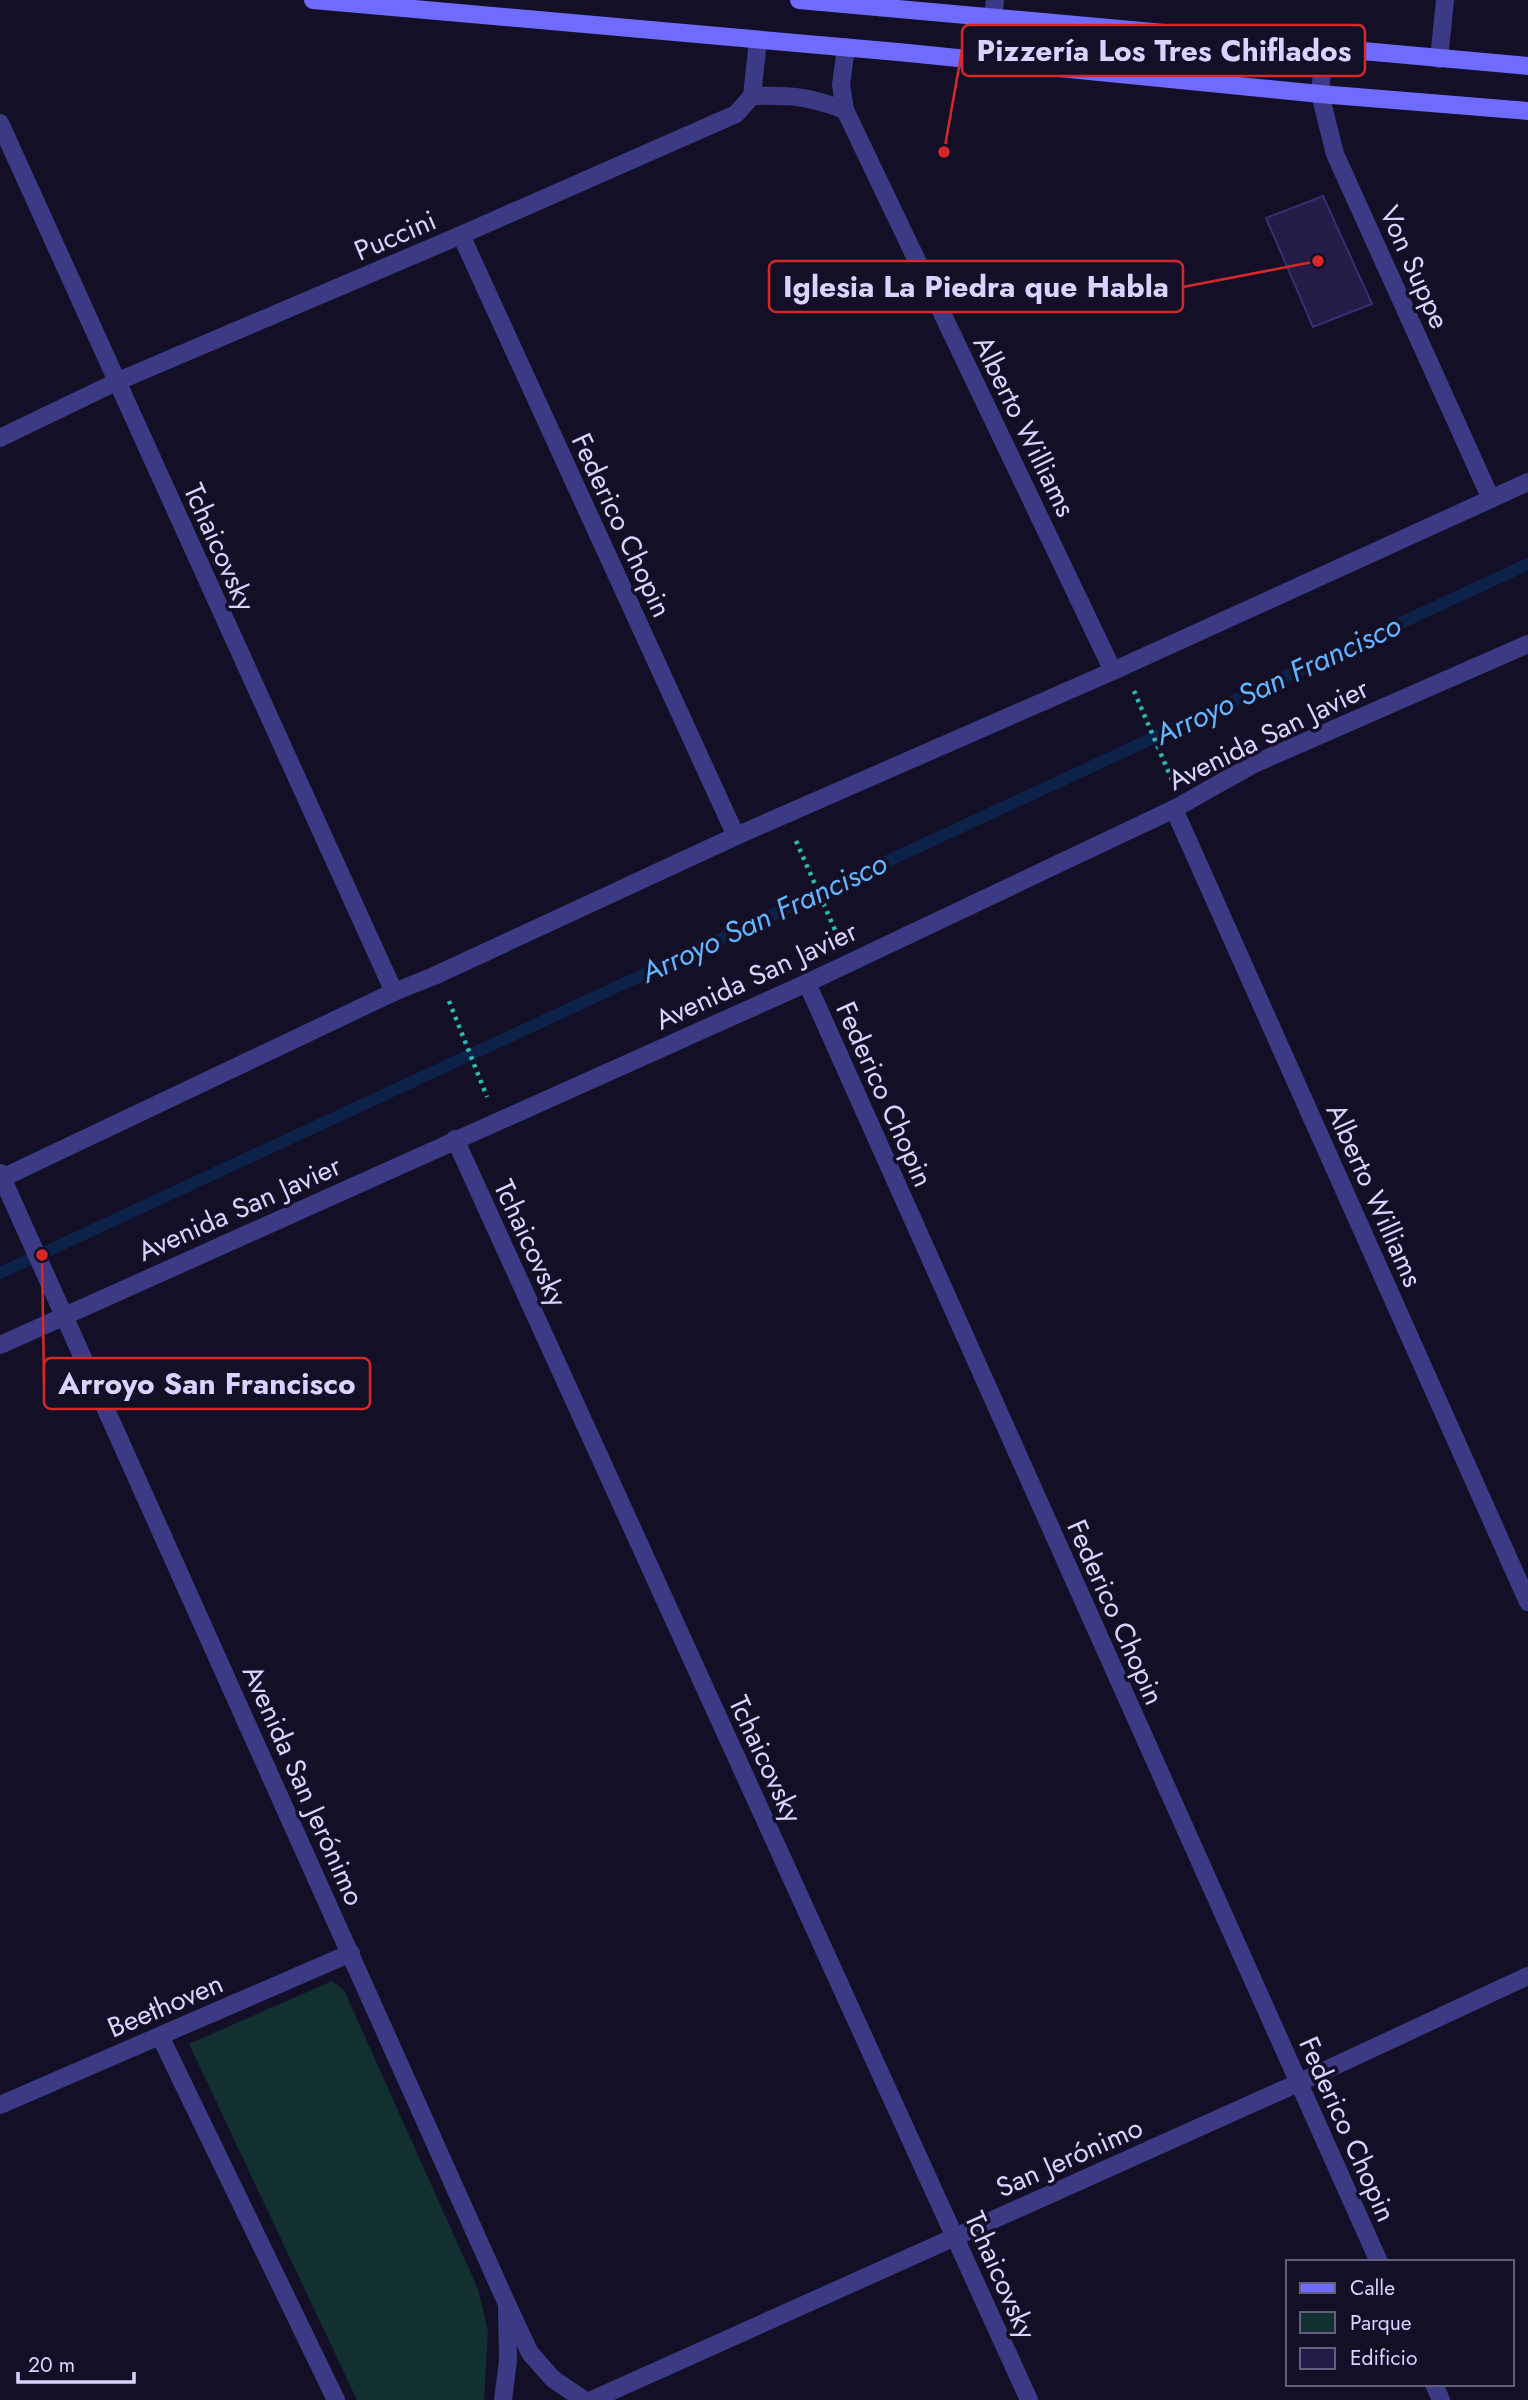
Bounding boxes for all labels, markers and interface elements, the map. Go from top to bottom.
callout: Pizzería Los Tres Chiflados [962,25,1365,76]
text: Pizzería Los Tres Chiflados [977,29,1351,72]
street label: Von Suppe [1369,199,1460,335]
street label: Puccini [348,200,443,271]
callout: Iglesia La Piedra que Habla [769,261,1183,312]
text: Iglesia La Piedra que Habla [783,265,1169,308]
street label: Alberto Williams [963,329,1086,524]
street label: Federico Chopin [561,426,682,624]
street label: Tchaicovsky [173,477,266,618]
water label: Arroyo San Francisco [1147,604,1408,756]
street label: Avenida San Javier [1161,668,1376,801]
water label: Arroyo San Francisco [633,842,894,994]
street label: Avenida San Javier [648,910,864,1040]
street label: Federico Chopin [825,995,944,1193]
street label: Alberto Williams [1316,1097,1433,1294]
street label: Avenida San Javier [131,1145,348,1272]
street label: Tchaicovsky [483,1173,578,1314]
callout: Arroyo San Francisco [44,1358,370,1409]
text: Arroyo San Francisco [57,1362,356,1405]
street label: Federico Chopin [1056,1513,1175,1711]
street label: Avenida San Jerónimo [232,1658,375,1912]
street label: Tchaicovsky [718,1689,813,1830]
street label: Beethoven [101,1963,229,2048]
street label: Federico Chopin [1288,2030,1407,2228]
street label: San Jerónimo [989,2107,1149,2208]
street label: Tchaicovsky [954,2205,1047,2346]
legend [1286,2260,1514,2386]
text: Calle [1350,2273,1395,2303]
text: Parque [1350,2308,1412,2338]
scale bar [18,2340,133,2384]
text: Edificio [1350,2343,1417,2373]
text: 20 m [28,2350,75,2380]

